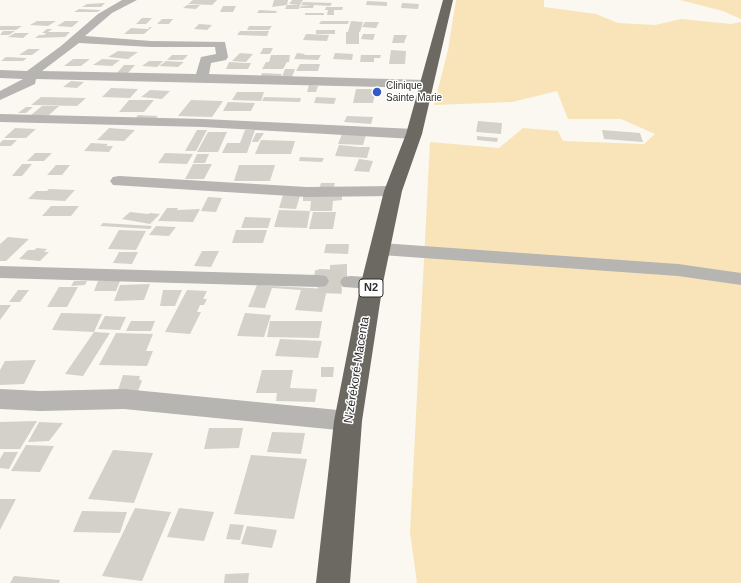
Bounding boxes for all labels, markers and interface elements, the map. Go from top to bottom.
place label: Clinique Sainte Marie [386,80,442,104]
marker: Clinique Sainte Marie [371,86,383,98]
road number: N2 [359,279,383,297]
street label: N'zérékoré-Macenta [341,316,373,424]

